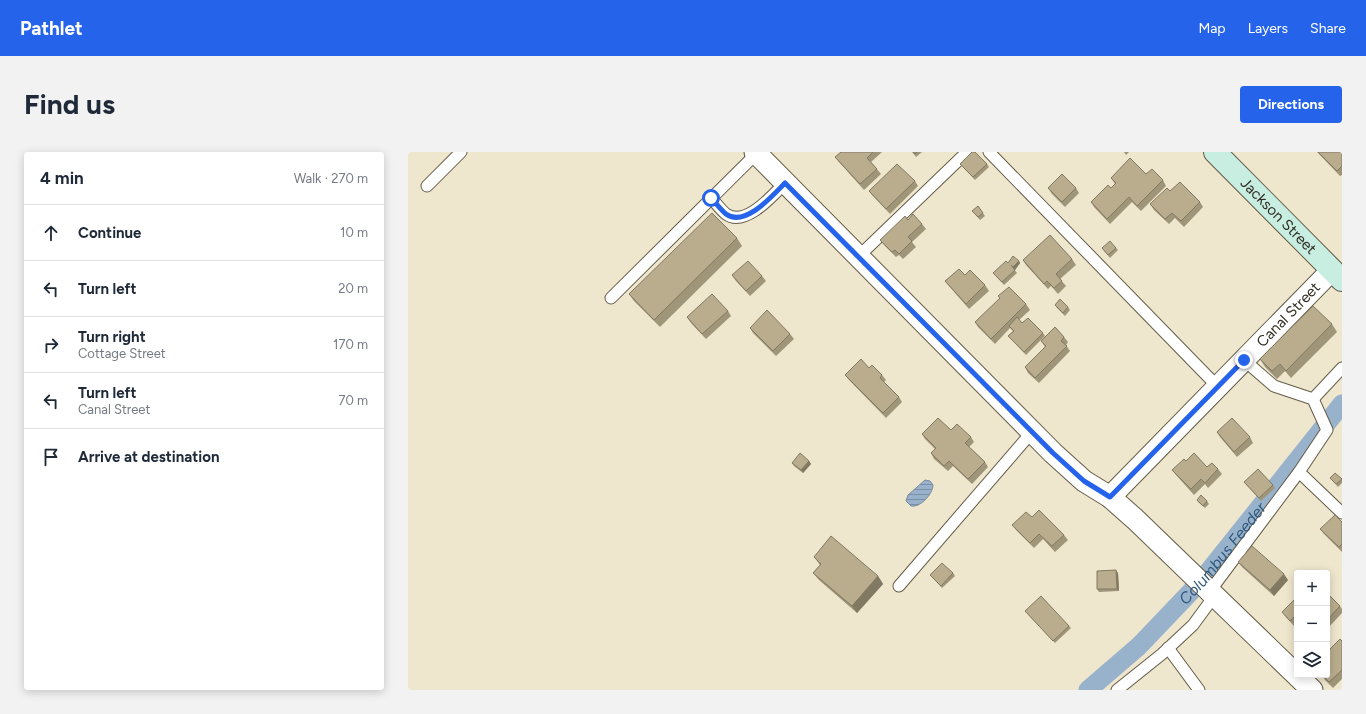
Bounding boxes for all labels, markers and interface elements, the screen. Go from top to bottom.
text: Pathlet [20,17,83,40]
text: Map [1198,20,1226,37]
text: Layers [1248,20,1288,37]
text: Share [1310,20,1346,37]
button: Directions [1240,86,1342,123]
text: Find us [24,87,115,121]
text: 4 min [40,168,84,188]
text: Walk · 270 m [294,171,368,186]
street label: Jackson Street [1237,174,1320,258]
route start [702,189,720,207]
icon: ahead [40,222,62,244]
text: Continue [78,224,141,242]
text: 10 m [340,225,368,240]
icon: left [40,278,62,300]
street label: Canal Street [1253,278,1324,351]
text: Turn left [78,280,136,298]
text: 20 m [338,281,368,296]
text: Turn right [78,328,146,346]
icon: right [40,334,62,356]
text: 170 m [333,337,368,352]
text: Cottage Street [78,346,166,361]
route end [1235,351,1253,369]
text: Turn left [78,384,136,402]
icon: left [40,390,62,412]
text: 70 m [338,393,368,408]
text: Canal Street [78,402,150,417]
icon: arrive [40,446,62,468]
text: Arrive at destination [78,448,219,466]
water label: Columbus Feeder [1175,498,1270,609]
map controls [1294,570,1330,678]
button: + [1294,570,1330,606]
button: − [1294,606,1330,642]
button: layers [1294,642,1330,678]

